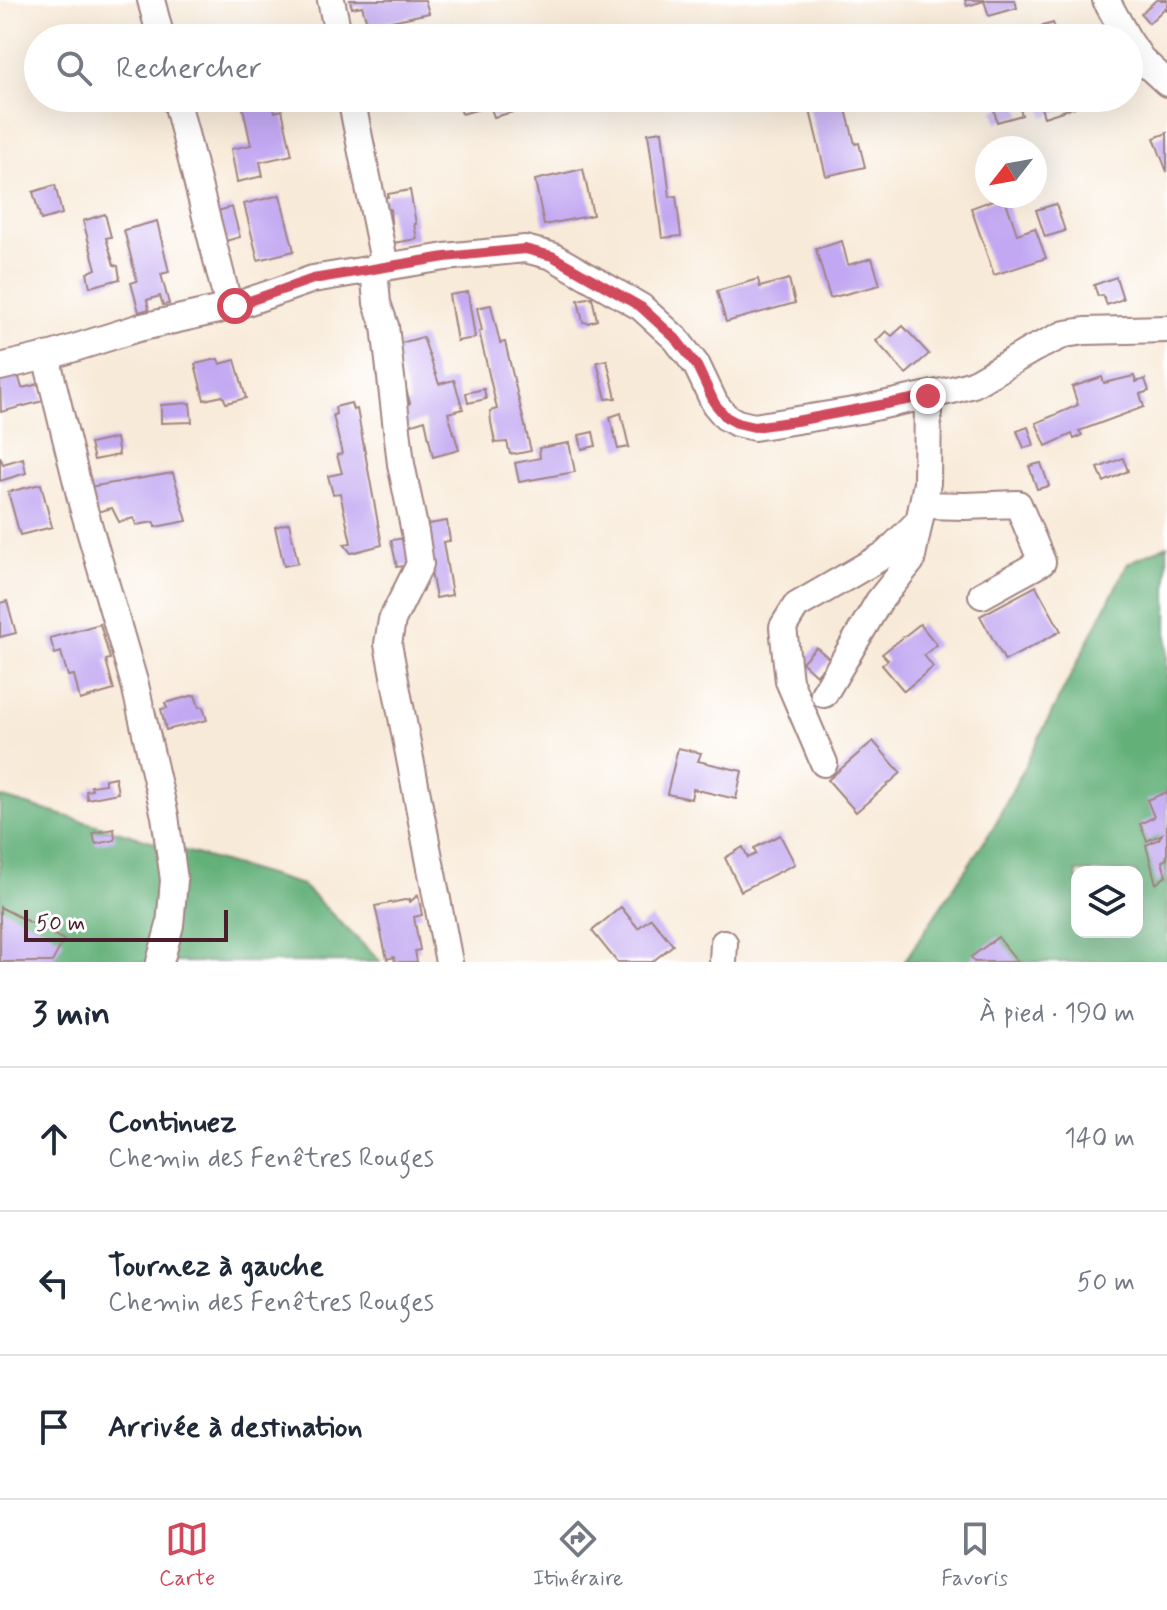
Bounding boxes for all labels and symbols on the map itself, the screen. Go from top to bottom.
north arrow [975,136,1047,208]
route start [217,288,253,324]
route end [910,378,946,414]
scale bar [24,906,228,942]

